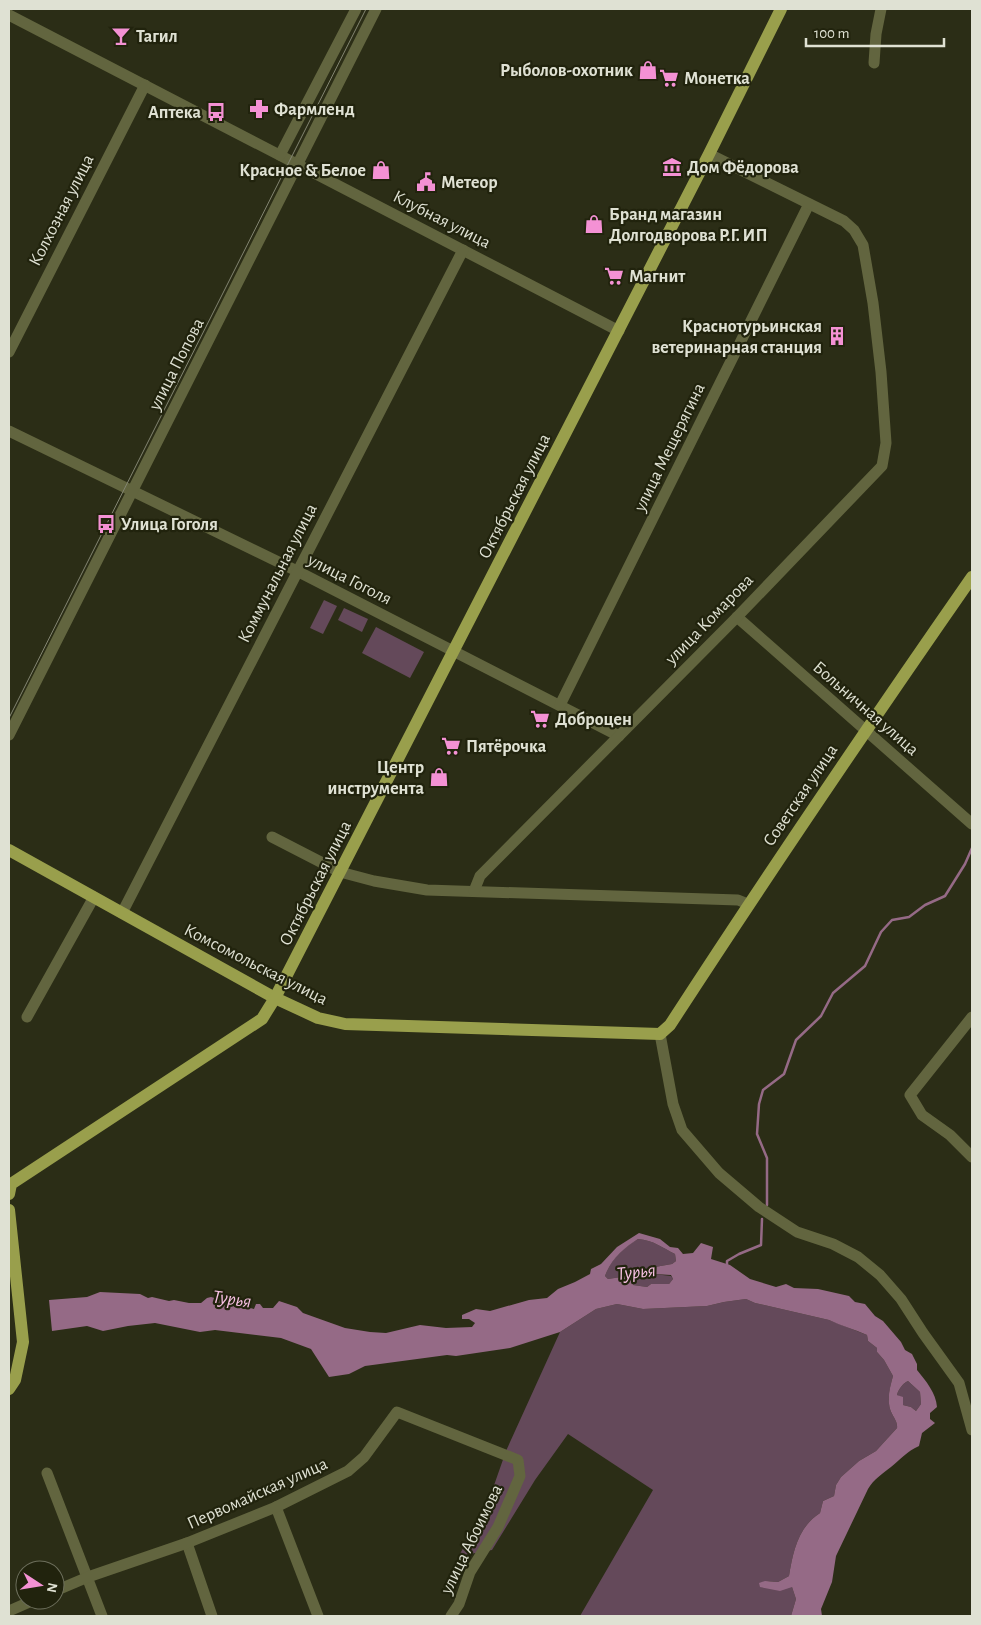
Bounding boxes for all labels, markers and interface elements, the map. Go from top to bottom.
scale bar [806,15,944,47]
bar icon: Тагил [110,25,132,47]
text: 100 m [814,26,849,41]
place label: Тагил [136,28,178,46]
shop icon: Рыболов-охотник [637,59,659,81]
place label: Рыболов-охотник [500,62,633,80]
supermarket icon: Монетка [658,67,680,89]
place label: Монетка [684,70,750,88]
pharmacy icon: Фармленд [248,98,270,120]
bus stop icon: Аптека [205,101,227,123]
place label: Фармленд [274,101,355,119]
place label: Аптека [148,104,201,122]
street label: Колхозная улица [26,152,98,269]
museum icon: Дом Фёдорова [661,156,683,178]
shop icon: Красное & Белое [370,159,392,181]
place label: Дом Фёдорова [687,159,799,177]
place label: Красное & Белое [239,162,366,180]
public building icon: Метеор [415,171,437,193]
place label: Метеор [441,174,498,192]
street label: Клубная улица [390,187,494,252]
place label: Бранд магазин Долгодворова Р.Г. ИП [609,206,768,245]
shop icon: Бранд магазин Долгодворова Р.Г. ИП [583,213,605,235]
supermarket icon: Магнит [603,265,625,287]
place label: Магнит [629,268,686,286]
street label: улица Попова [146,316,208,414]
place label: Краснотурьинская ветеринарная станция [652,318,822,357]
building icon: Краснотурьинская ветеринарная станция [826,325,848,347]
street label: улица Мещерягина [631,380,709,515]
street label: Октябрьская улица [475,431,554,562]
street label: Коммунальная улица [235,501,321,646]
bus stop icon: Улица Гоголя [95,513,117,535]
place label: Улица Гоголя [121,516,218,534]
street label: улица Гоголя [304,551,394,609]
street label: улица Комарова [662,571,757,669]
street label: Больничная улица [809,658,922,759]
supermarket icon: Доброцен [529,708,551,730]
place label: Доброцен [555,711,632,729]
supermarket icon: Пятёрочка [440,735,462,757]
place label: Пятёрочка [466,738,547,756]
street label: Советская улица [760,741,841,850]
place label: Центр инструмента [328,759,424,798]
shop icon: Центр инструмента [428,766,450,788]
street label: Октябрьская улица [276,818,355,949]
street label: Комсомольская улица [181,921,330,1009]
water label: Турья [616,1261,657,1284]
water label: Турья [211,1287,252,1312]
street label: Первомайская улица [184,1455,330,1533]
street label: улица Абоимова [436,1481,506,1598]
north arrow [15,1560,65,1610]
text: N [44,1581,60,1594]

